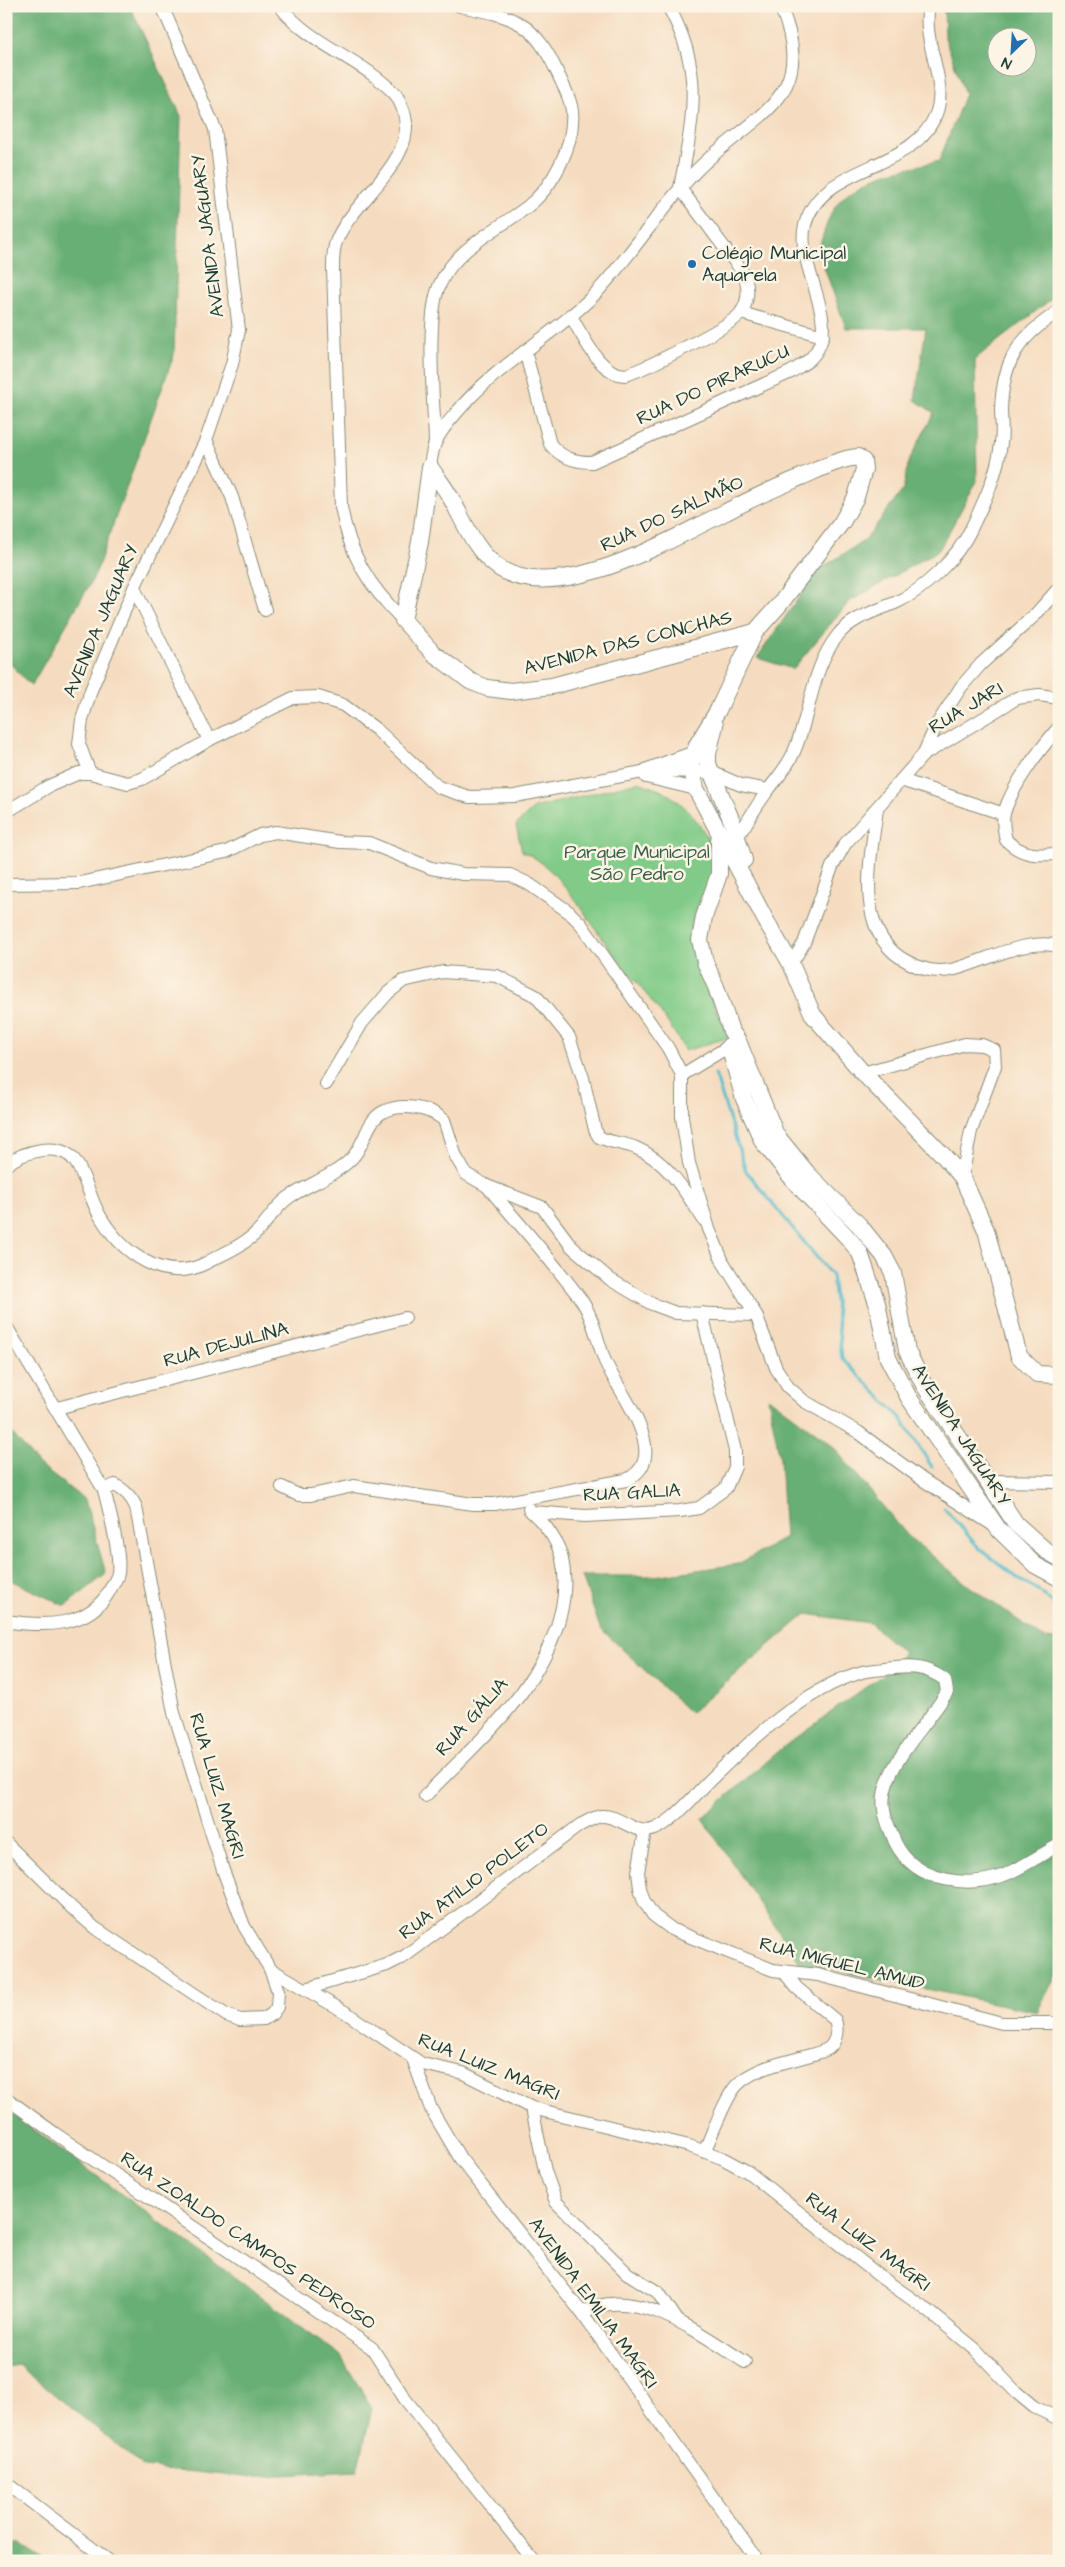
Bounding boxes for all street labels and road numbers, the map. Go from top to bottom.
street label: AVENIDA JAGUARY [185,153,231,319]
street label: RUA DO PIRARUCU [632,338,794,432]
street label: RUA DO SALMÃO [596,469,748,559]
street label: AVENIDA JAGUARY [57,540,145,702]
street label: AVENIDA DAS CONCHAS [521,604,735,682]
street label: RUA JARI [924,675,1008,741]
street label: RUA DEJULINA [160,1315,292,1375]
street label: AVENIDA JAGUARY [905,1359,1017,1511]
street label: RUA GALIA [583,1477,681,1509]
street label: RUA GÁLIA [429,1672,515,1762]
street label: RUA LUIZ MAGRI [182,1710,252,1862]
street label: RUA ATÍLIO POLETO [394,1816,555,1946]
street label: RUA MIGUEL AMUD [757,1930,927,1998]
street label: RUA LUIZ MAGRI [414,2026,564,2108]
street label: RUA ZOALDO CAMPOS PEDROSO [115,2145,381,2337]
street label: RUA LUIZ MAGRI [800,2186,936,2298]
street label: AVENIDA EMILIA MAGRI [522,2212,664,2394]

